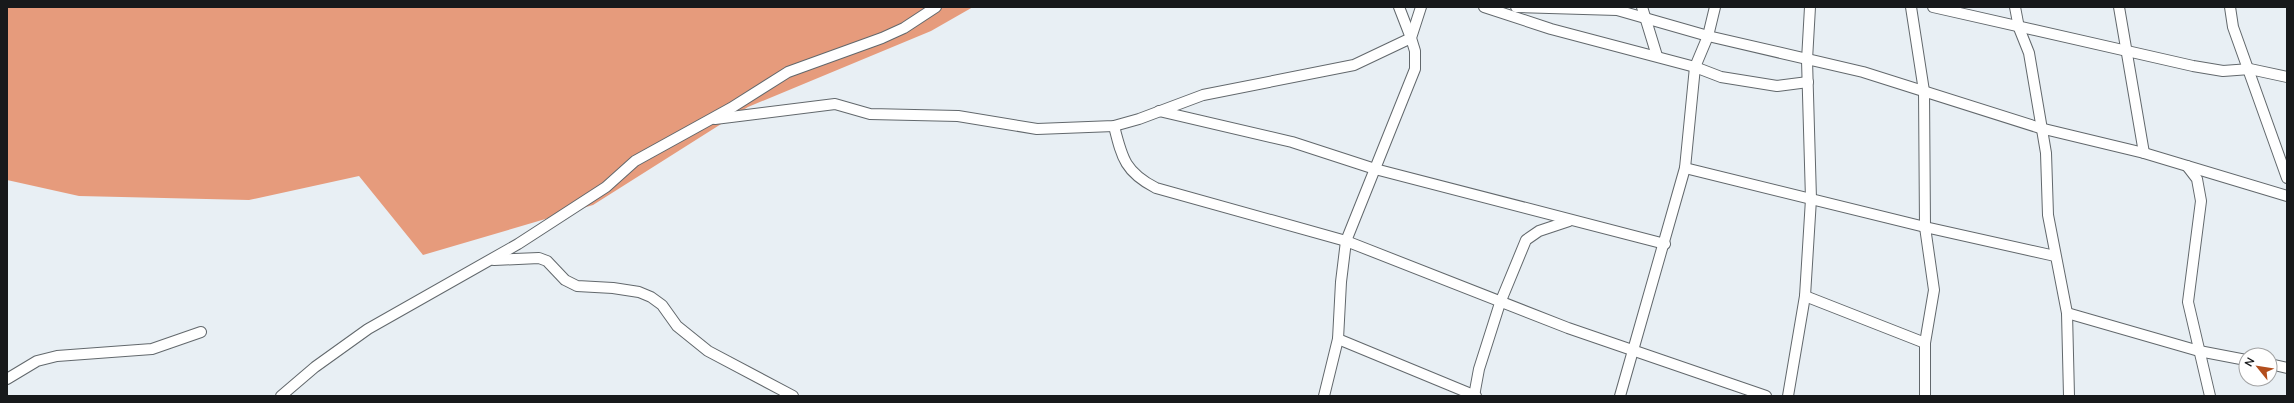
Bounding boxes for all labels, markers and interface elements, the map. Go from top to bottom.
north arrow [2238,347,2278,387]
text: N [2241,355,2257,369]

